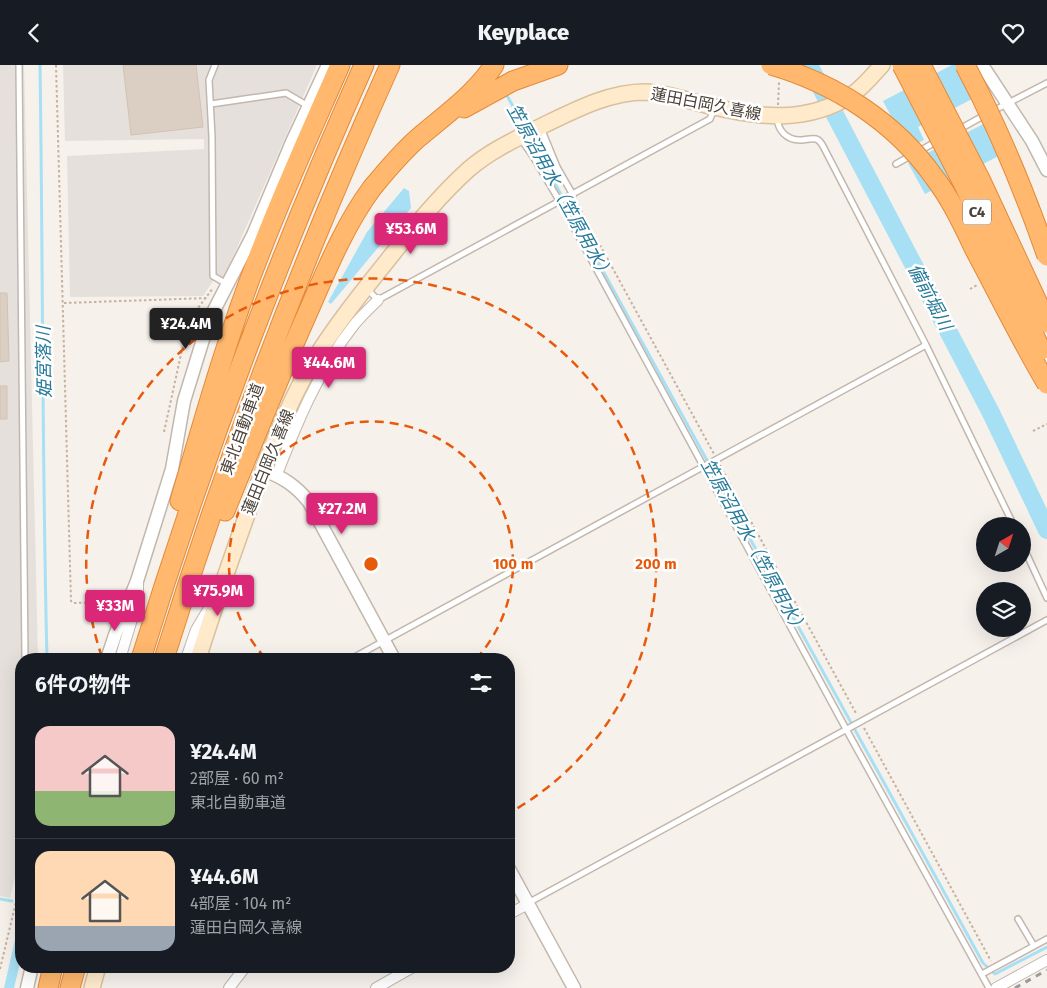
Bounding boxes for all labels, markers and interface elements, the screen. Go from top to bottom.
icon: back [20,19,48,47]
text: Keyplace [478,19,569,46]
icon: heart [999,19,1027,47]
street label: 蓮田白岡久喜線 [649,84,763,124]
water label: 笠原沼用水（笠原用水） [502,100,618,284]
road number: C4 [963,199,991,225]
pin: ¥53.6M [370,213,452,255]
text: ¥53.6M [386,219,436,238]
water label: 備前堀川 [903,260,958,336]
pin: ¥24.4M [145,307,227,350]
text: ¥24.4M [161,314,211,333]
water label: 姫宮落川 [32,324,56,398]
pin: ¥44.6M [288,347,370,389]
text: ¥44.6M [303,353,355,372]
street label: 東北自動車道 [217,381,267,477]
street label: 蓮田白岡久喜線 [238,407,298,517]
water label: 笠原沼用水（笠原用水） [696,455,812,639]
pin: ¥27.2M [301,493,383,535]
text: ¥27.2M [317,499,367,518]
north arrow [976,517,1031,573]
map controls [976,517,1031,637]
centre of rings [362,555,380,573]
text: 100 m [493,555,533,573]
text: 200 m [635,555,677,573]
pin: ¥75.9M [177,575,259,617]
text: ¥75.9M [193,581,243,600]
button: layers [976,582,1031,637]
pin: ¥33M [85,589,145,632]
text: ¥33M [96,596,134,615]
icon: filters [467,669,495,697]
text: 6件の物件 [35,672,131,698]
text: ¥24.4M [190,739,257,765]
icon: home [75,746,135,806]
text: 2部屋 · 60 m² [190,769,284,788]
text: 東北自動車道 [190,793,286,812]
text: ¥44.6M [190,864,258,890]
icon: home [75,871,135,931]
text: 4部屋 · 104 m² [190,894,291,913]
text: 蓮田白岡久喜線 [190,918,302,937]

